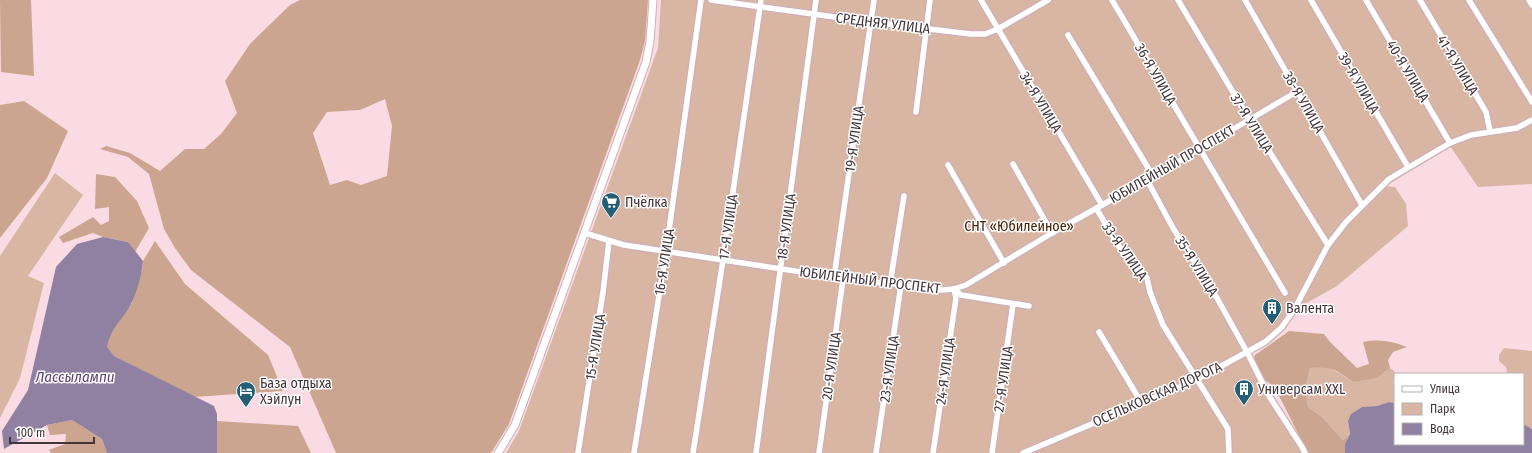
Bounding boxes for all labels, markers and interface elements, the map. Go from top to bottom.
street label: СРЕДНЯЯ УЛИЦА [835,9,932,38]
street label: 41-Я УЛИЦА [1433,32,1482,99]
street label: 40-Я УЛИЦА [1383,37,1433,106]
street label: 36-Я УЛИЦА [1131,40,1180,109]
street label: 39-Я УЛИЦА [1334,50,1383,117]
street label: 38-Я УЛИЦА [1279,68,1328,137]
street label: 34-Я УЛИЦА [1016,69,1066,136]
street label: 37-Я УЛИЦА [1227,90,1277,157]
street label: 19-Я УЛИЦА [841,104,868,174]
street label: ЮБИЛЕЙНЫЙ ПРОСПЕКТ [1107,121,1238,207]
supermarket icon: Пчёлка [600,191,622,219]
street label: 18-Я УЛИЦА [773,192,800,262]
street label: 17-Я УЛИЦА [715,193,742,261]
place label: Пчёлка [625,194,668,211]
park label: СНТ «Юбилейное» [964,218,1074,235]
street label: 33-Я УЛИЦА [1098,219,1151,284]
street label: 16-Я УЛИЦА [651,227,678,297]
street label: 35-Я УЛИЦА [1171,233,1222,300]
street label: ЮБИЛЕЙНЫЙ ПРОСПЕКТ [799,263,942,298]
building icon: Валента [1261,297,1283,325]
place label: Валента [1286,300,1334,317]
street label: 15-Я УЛИЦА [582,312,609,381]
street label: 20-Я УЛИЦА [818,330,845,401]
street label: 23-Я УЛИЦА [876,334,903,404]
street label: 24-Я УЛИЦА [932,336,959,406]
street label: 27-Я УЛИЦА [990,344,1017,413]
street label: ОСЕЛЬКОВСКАЯ ДОРОГА [1090,358,1225,431]
water label: Лассылампи [34,368,115,386]
legend [1394,373,1524,445]
place label: База отдыха Хэйлун [260,375,332,408]
building icon: Универсам XXL [1233,378,1255,406]
hotel icon: База отдыха Хэйлун [235,380,257,408]
place label: Универсам XXL [1257,381,1345,398]
text: Улица [1429,382,1460,396]
text: Парк [1430,402,1456,416]
scale bar [10,419,94,445]
text: Вода [1430,422,1455,436]
text: 100 m [16,426,45,440]

